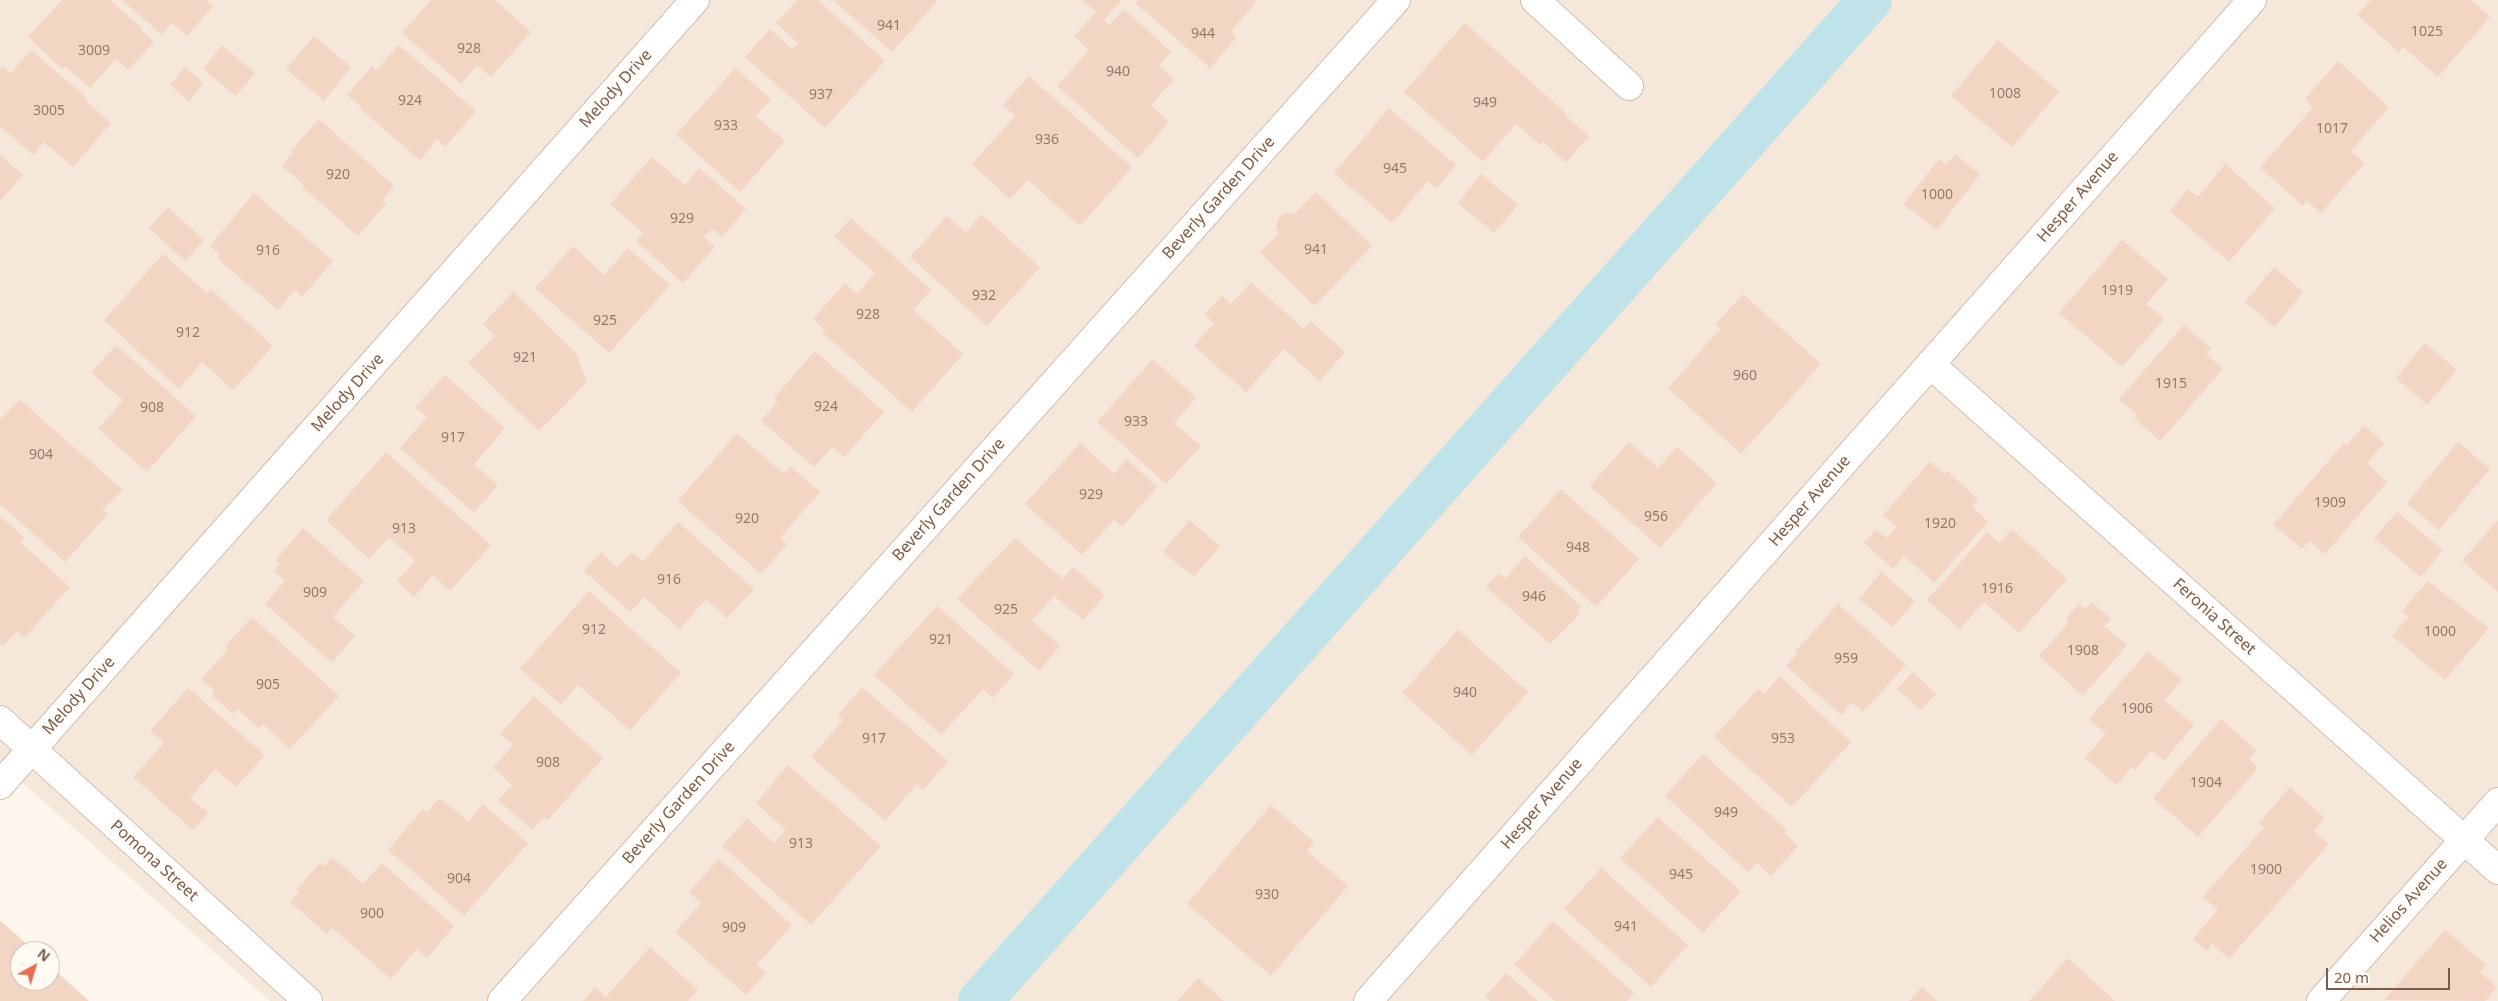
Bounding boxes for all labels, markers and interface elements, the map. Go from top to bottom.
house number: 941 [877,18,901,34]
house number: 1025 [2411,24,2443,40]
house number: 944 [1191,26,1215,42]
house number: 928 [457,41,481,57]
house number: 3009 [78,43,110,59]
street label: Melody Drive [576,46,656,132]
house number: 940 [1106,64,1130,80]
house number: 1008 [1989,86,2021,102]
house number: 937 [809,87,833,103]
house number: 924 [398,93,422,109]
house number: 949 [1473,95,1497,111]
house number: 3005 [33,103,65,119]
house number: 933 [714,118,738,134]
house number: 1017 [2316,121,2348,137]
house number: 936 [1035,132,1059,148]
street label: Beverly Garden Drive [1159,133,1279,263]
street label: Hesper Avenue [2033,148,2123,246]
house number: 945 [1383,161,1407,177]
house number: 920 [326,167,350,183]
house number: 1000 [1921,187,1953,203]
house number: 929 [670,211,694,227]
house number: 941 [1304,242,1328,258]
house number: 916 [256,243,280,259]
house number: 1919 [2101,283,2133,299]
house number: 932 [972,288,996,304]
house number: 928 [856,307,880,323]
house number: 925 [593,313,617,329]
house number: 912 [176,325,200,341]
street label: Melody Drive [308,350,388,436]
house number: 921 [513,350,537,366]
house number: 960 [1733,368,1757,384]
house number: 1915 [2155,376,2187,392]
house number: 924 [814,399,838,415]
house number: 908 [140,400,164,416]
house number: 933 [1124,414,1148,430]
house number: 917 [441,430,465,446]
street label: Beverly Garden Drive [889,435,1009,565]
house number: 904 [29,447,53,463]
street label: Hesper Avenue [1765,452,1855,550]
house number: 929 [1079,487,1103,503]
house number: 1909 [2314,495,2346,511]
house number: 956 [1644,509,1668,525]
house number: 920 [735,511,759,527]
house number: 1920 [1924,516,1956,532]
house number: 913 [392,521,416,537]
house number: 948 [1566,540,1590,556]
house number: 916 [657,572,681,588]
street label: Feronia Street [2169,575,2259,659]
house number: 1916 [1981,581,2013,597]
house number: 909 [303,585,327,601]
house number: 946 [1522,589,1546,605]
house number: 925 [994,602,1018,618]
house number: 912 [582,622,606,638]
house number: 1000 [2424,624,2456,640]
house number: 921 [929,632,953,648]
house number: 1908 [2067,643,2099,659]
house number: 959 [1834,651,1858,667]
street label: Melody Drive [39,653,119,739]
house number: 905 [256,677,280,693]
house number: 940 [1453,685,1477,701]
house number: 1906 [2121,701,2153,717]
house number: 917 [862,731,886,747]
house number: 953 [1771,731,1795,747]
street label: Beverly Garden Drive [619,738,739,868]
house number: 908 [536,755,560,771]
street label: Hesper Avenue [1497,755,1587,853]
house number: 1904 [2190,775,2222,791]
house number: 949 [1714,805,1738,821]
street label: Pomona Street [106,816,202,906]
house number: 913 [789,836,813,852]
street label: Helios Avenue [2366,855,2452,947]
house number: 1900 [2250,862,2282,878]
house number: 945 [1669,867,1693,883]
house number: 904 [447,871,471,887]
house number: 930 [1255,887,1279,903]
house number: 900 [360,906,384,922]
house number: 941 [1614,919,1638,935]
house number: 909 [722,920,746,936]
north arrow [10,941,60,991]
text: N [34,944,55,966]
scale bar [2328,958,2452,990]
text: 20 m [2334,967,2369,987]

